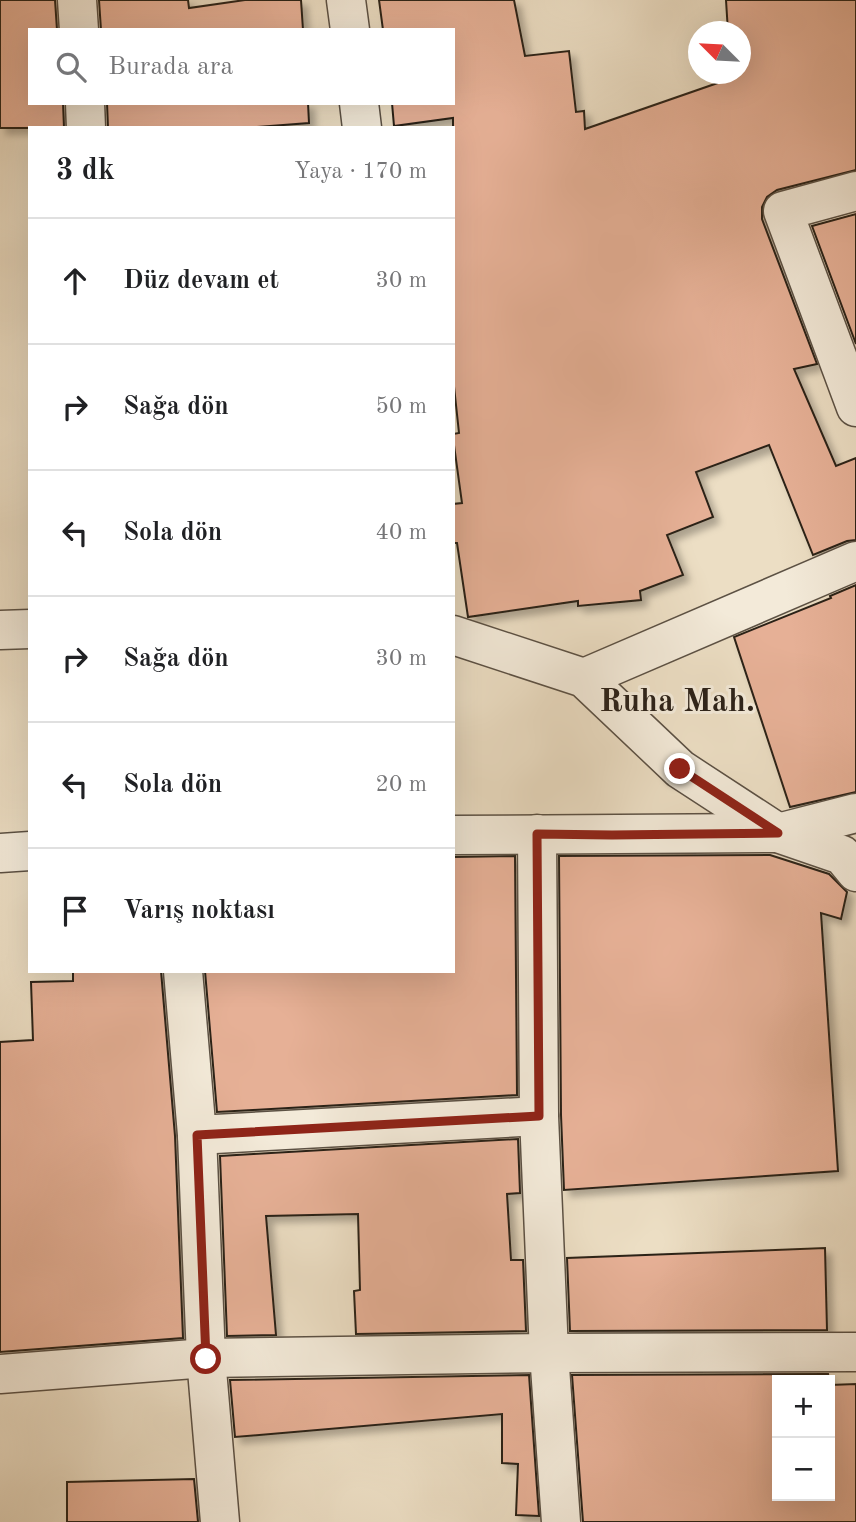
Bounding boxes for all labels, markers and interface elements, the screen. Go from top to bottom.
north arrow [688,21,751,84]
search box [28,28,455,105]
icon: search [52,48,90,86]
text: Burada ara [108,54,233,80]
text: 3 dk [56,156,115,186]
text: Yaya · 170 m [294,160,427,183]
icon: ahead [56,262,94,300]
text: Düz devam et [123,268,279,294]
text: 30 m [376,269,427,292]
icon: right [56,388,94,426]
text: Sağa dön [123,394,229,420]
text: 50 m [376,395,427,418]
icon: left [56,514,94,552]
text: Sola dön [123,520,222,546]
text: 40 m [376,521,427,544]
icon: right [56,640,94,678]
text: Sağa dön [123,646,229,672]
text: 30 m [376,647,427,670]
district label: Ruha Mah. [599,687,755,719]
route end [664,753,695,784]
icon: left [56,766,94,804]
text: Sola dön [123,772,222,798]
text: 20 m [376,773,427,796]
icon: arrive [56,892,94,930]
text: Varış noktası [123,898,275,924]
route start [190,1343,221,1374]
map controls [772,1375,835,1501]
button: + [772,1375,835,1438]
button: − [772,1438,835,1501]

